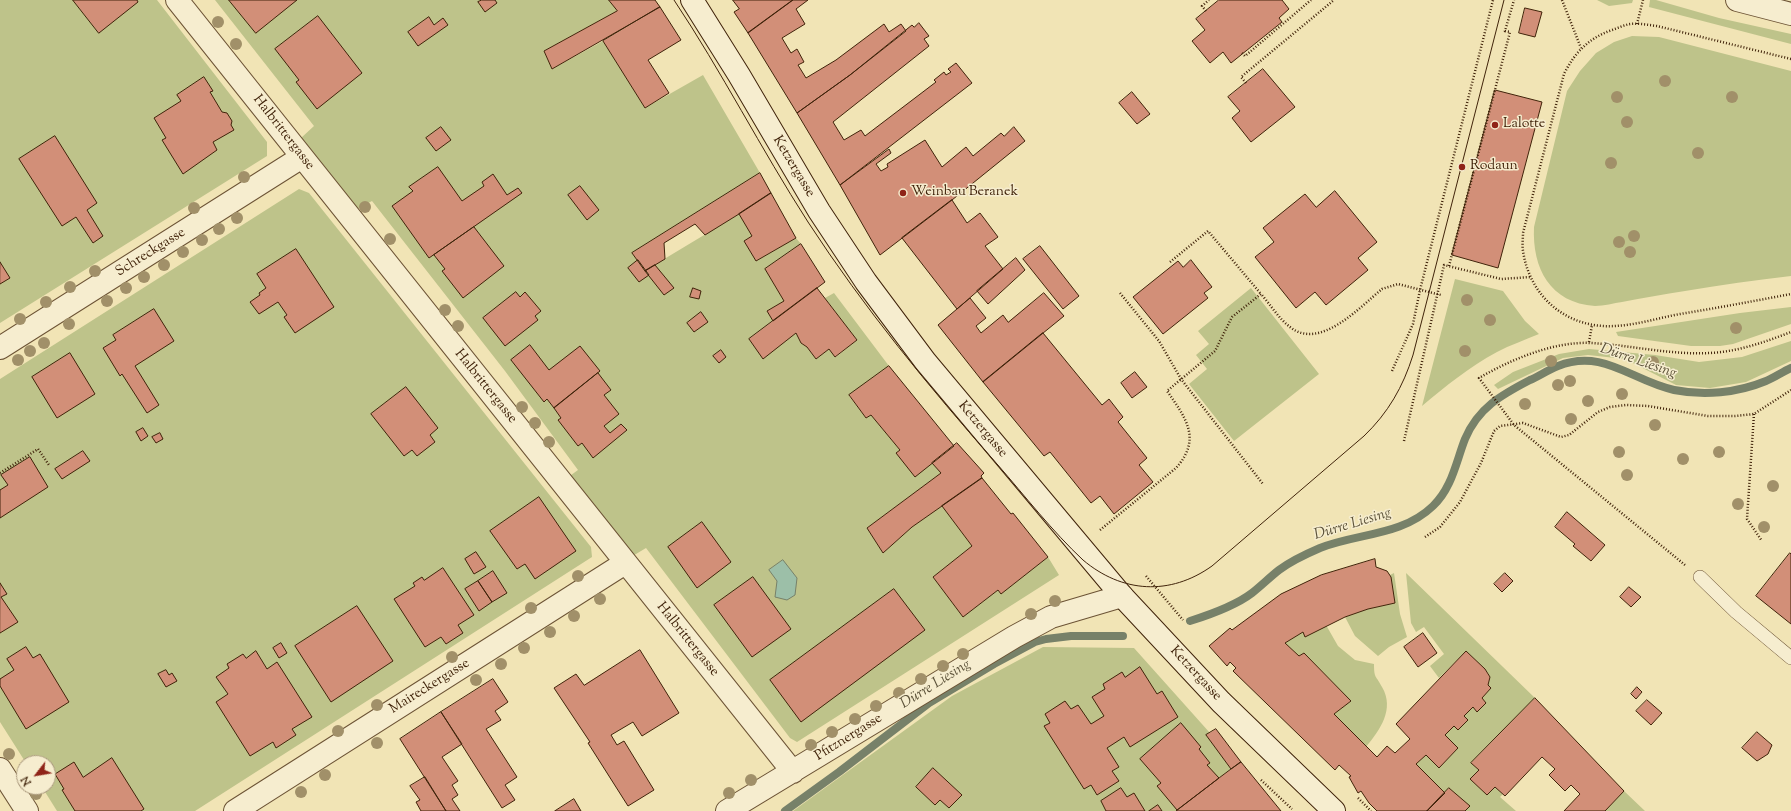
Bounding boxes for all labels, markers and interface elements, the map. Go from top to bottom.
street label: Halbrittergasse [249,92,317,174]
place label: Lalotte [1503,117,1545,133]
marker: Lalotte [1490,120,1500,130]
street label: Ketzergasse [768,133,818,201]
place label: Rodaun [1470,159,1518,175]
marker: Rodaun [1457,162,1467,172]
place label: Weinbau Beranek [911,185,1018,201]
marker: Weinbau Beranek [898,188,908,198]
street label: Schreckgasse [113,225,189,281]
water label: Dürre Liesing [1597,340,1679,384]
street label: Halbrittergasse [450,347,520,427]
street label: Ketzergasse [954,398,1010,462]
water label: Dürre Liesing [1312,505,1394,545]
street label: Halbrittergasse [652,600,722,680]
street label: Ketzergasse [1165,643,1225,705]
street label: Maireckergasse [387,656,473,718]
water label: Dürre Liesing [897,656,975,714]
street label: Pfitznergasse [812,711,886,765]
north arrow [16,755,56,795]
text: N [17,773,36,789]

